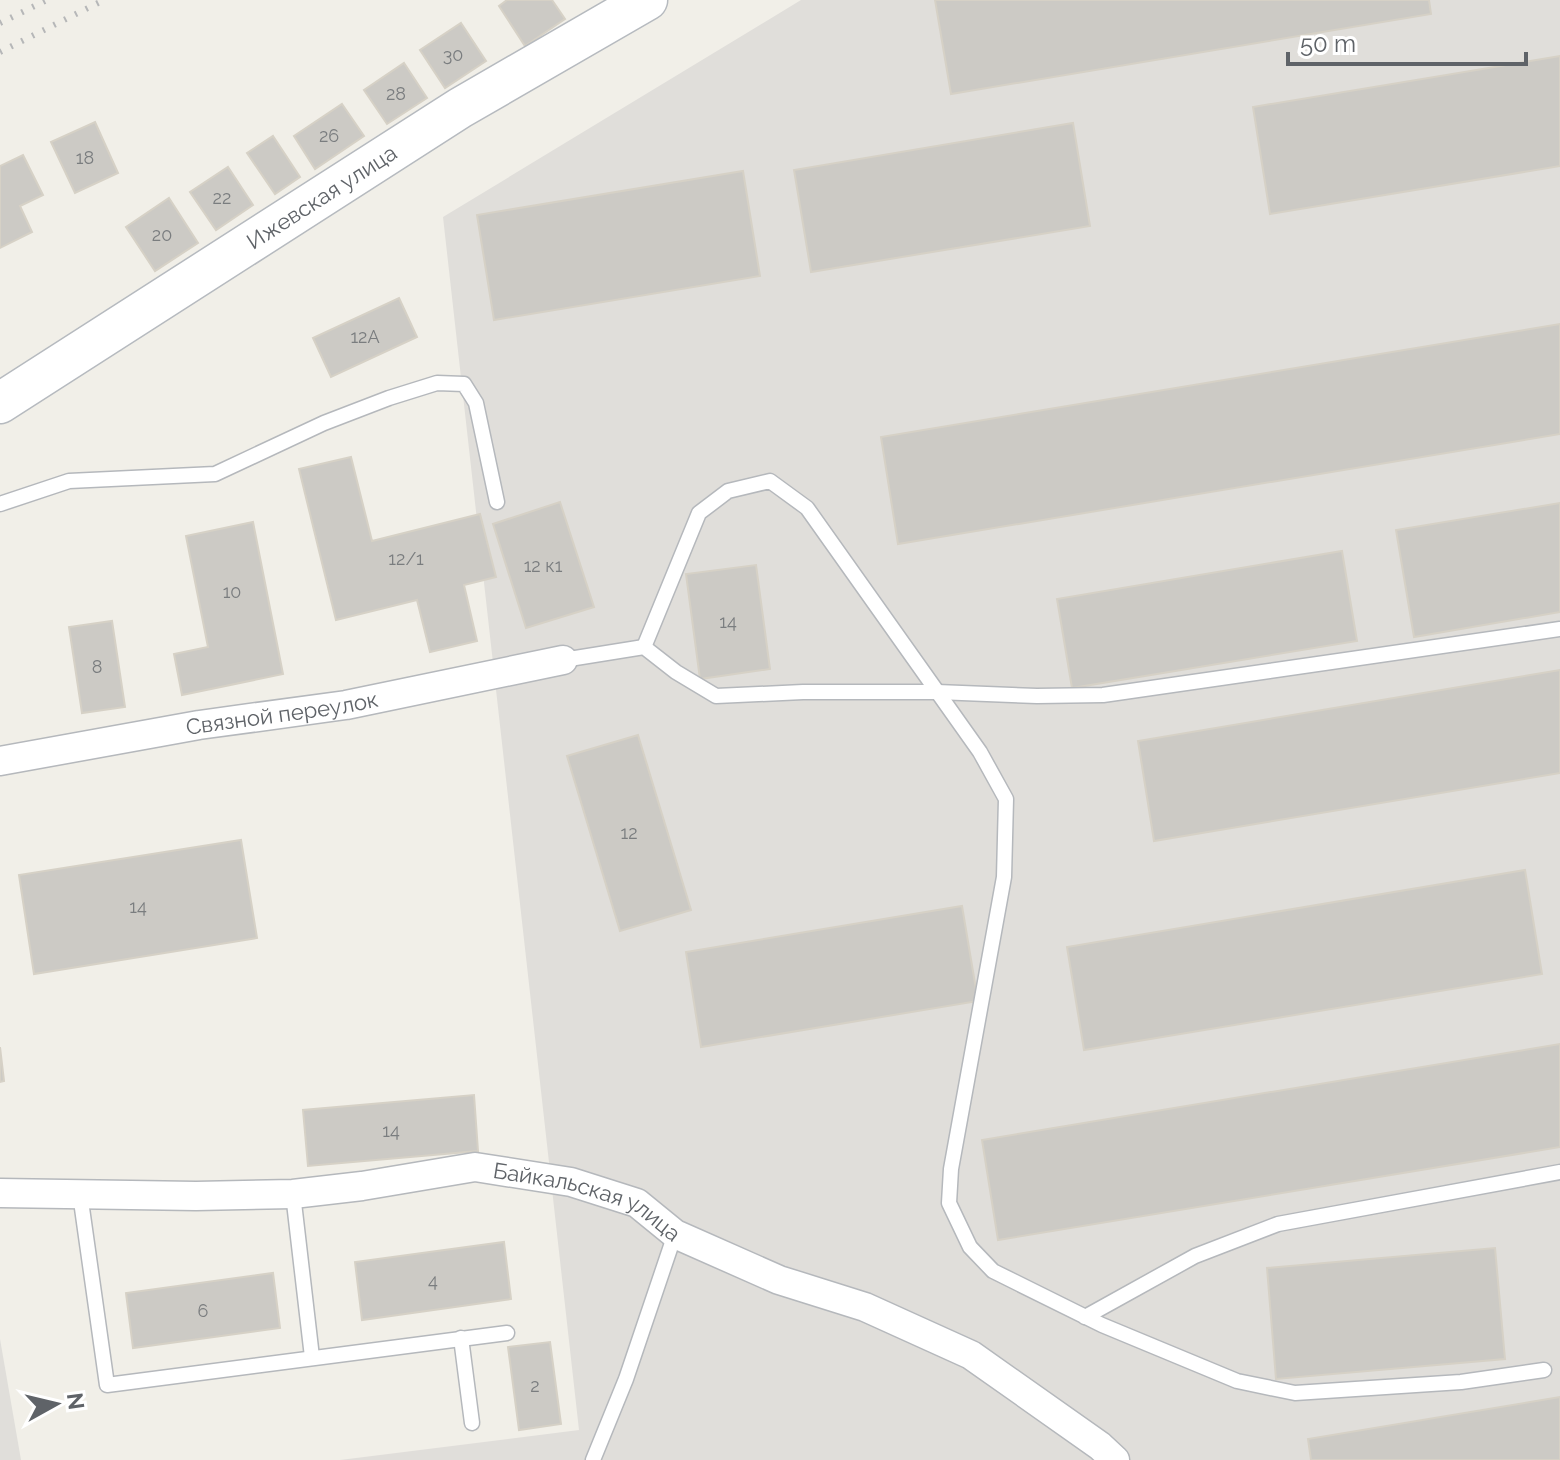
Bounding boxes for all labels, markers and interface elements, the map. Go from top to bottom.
scale bar [1288,16,1526,66]
text: 50 m [1300,29,1356,58]
house number: 30 [443,44,463,65]
house number: 28 [386,83,406,104]
house number: 26 [319,125,339,146]
street label: Ижевская улица [242,139,401,254]
house number: 18 [76,147,94,168]
house number: 22 [213,187,231,208]
house number: 20 [152,224,172,245]
house number: 12А [350,326,380,347]
house number: 12/1 [388,548,424,569]
house number: 12 к1 [524,555,563,576]
house number: 10 [223,581,241,602]
house number: 14 [719,611,737,632]
house number: 8 [92,656,102,677]
street label: Связной переулок [184,686,380,740]
house number: 12 [620,822,638,843]
house number: 14 [129,896,147,917]
house number: 14 [382,1120,400,1141]
street label: Байкальская улица [492,1157,686,1246]
house number: 4 [428,1270,438,1291]
house number: 6 [198,1300,209,1321]
north arrow [16,1364,96,1444]
house number: 2 [530,1375,540,1396]
text: N [62,1391,90,1411]

